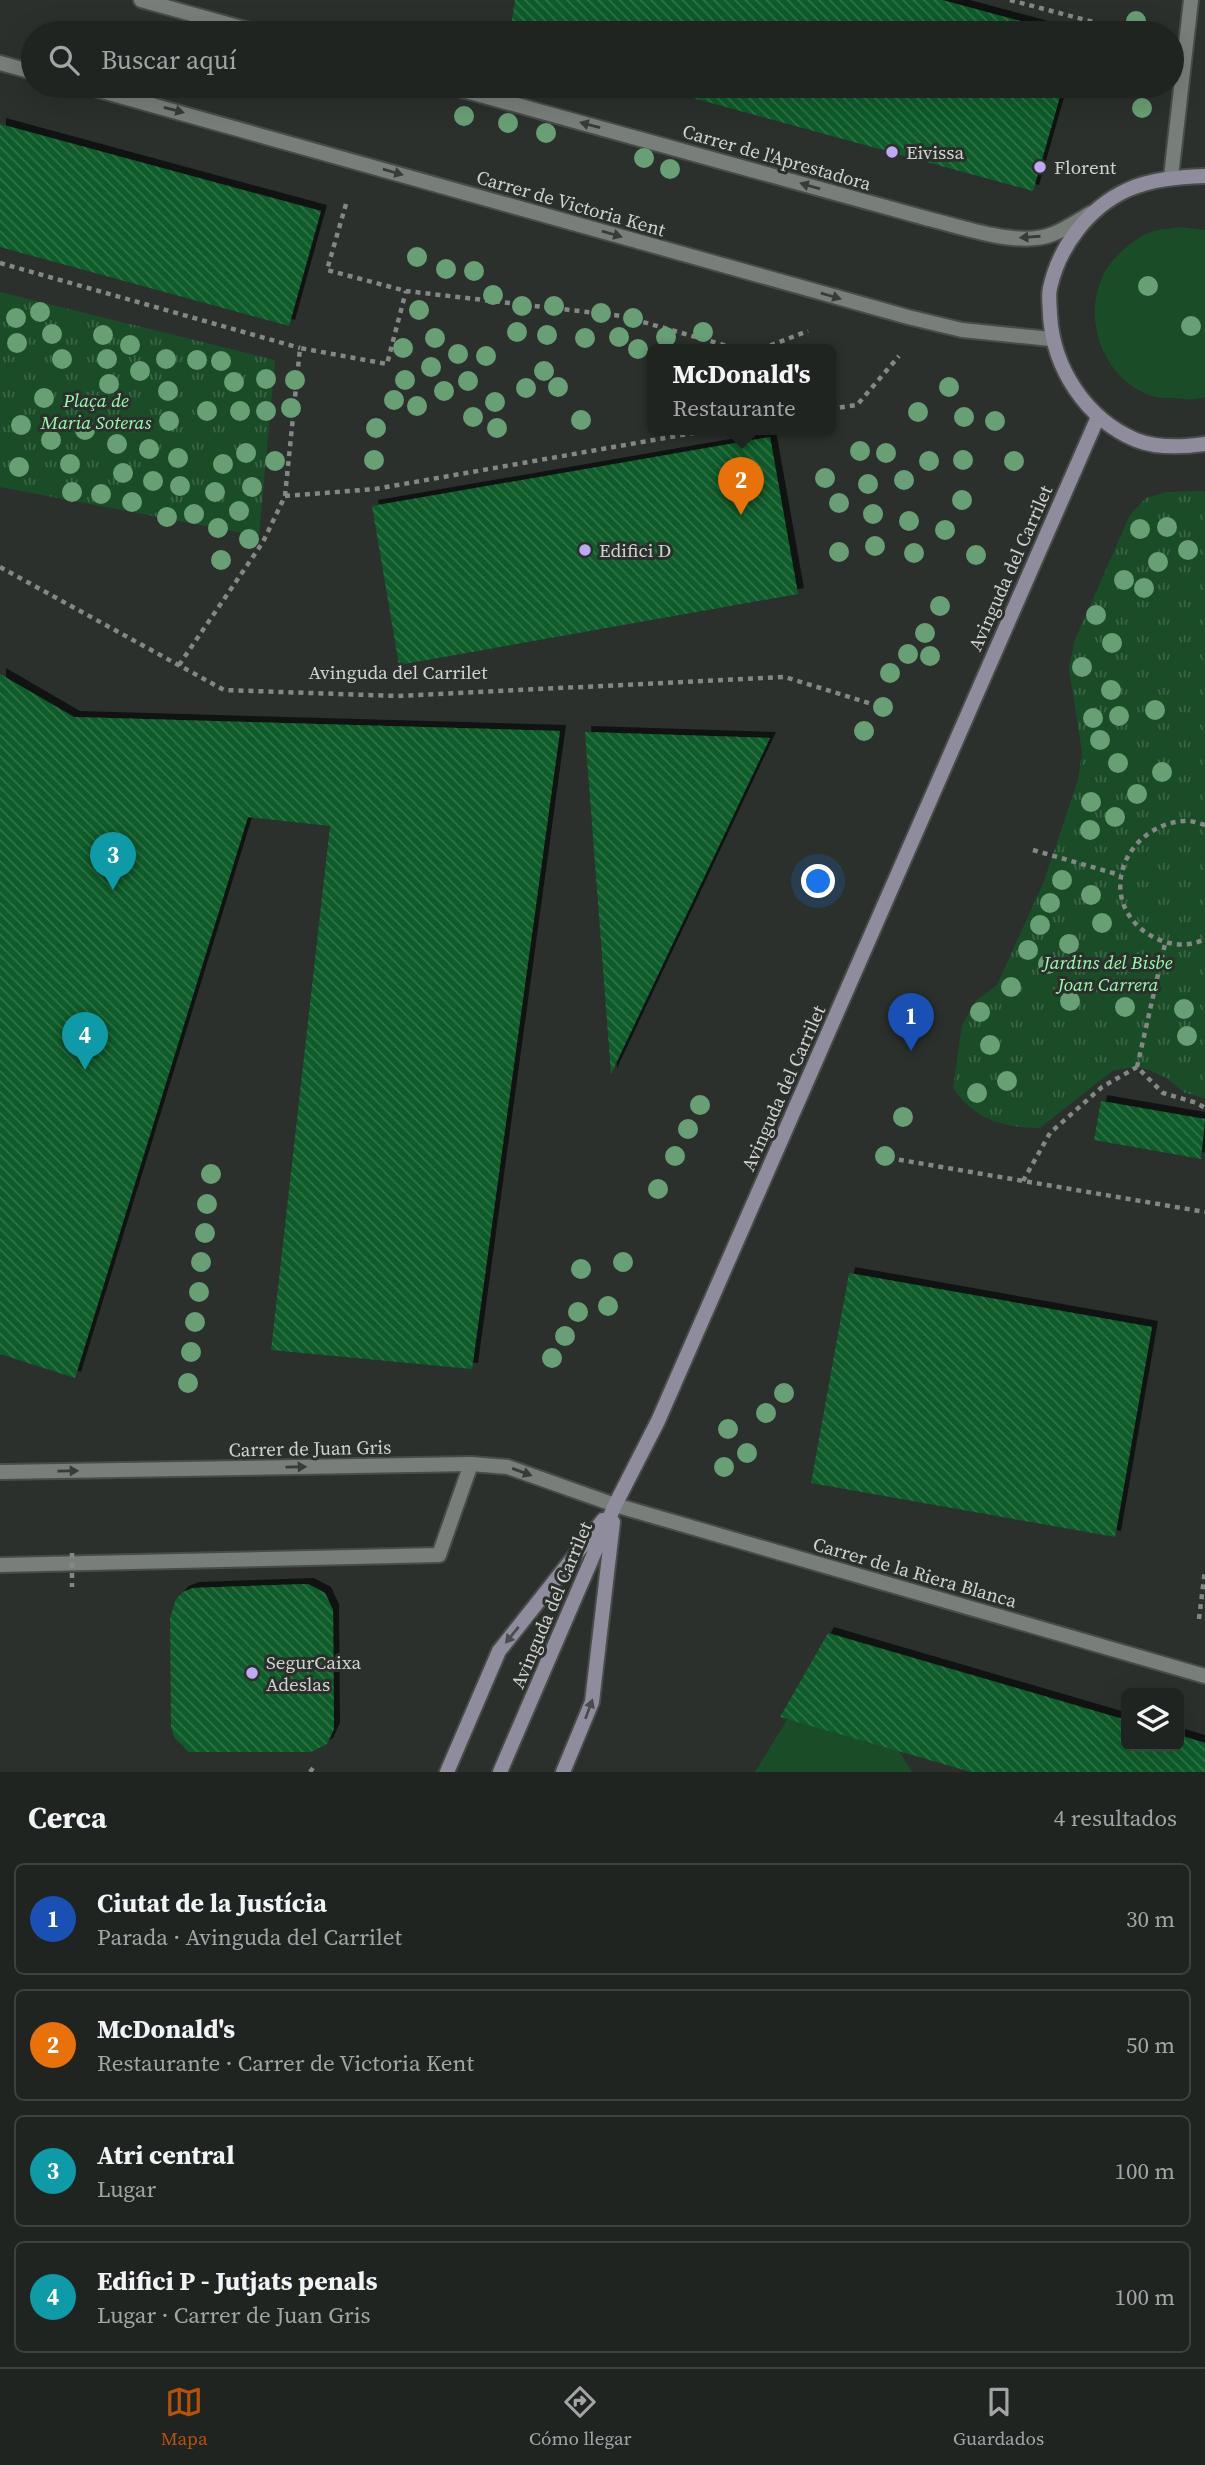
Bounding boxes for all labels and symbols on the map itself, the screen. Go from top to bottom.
one-way arrow [164,106,185,116]
street label: Carrer de l'Aprestadora [680,118,875,196]
one-way arrow [579,119,601,130]
place label: Eivissa [906,139,965,165]
marker: Eivissa [884,144,900,160]
place label: Florent [1054,154,1117,180]
marker: Florent [1032,159,1048,175]
street label: Carrer de Victoria Kent [474,164,669,243]
one-way arrow [382,167,404,178]
one-way arrow [798,180,820,191]
one-way arrow [601,229,623,240]
one-way arrow [1019,232,1041,243]
one-way arrow [820,291,842,302]
park label: Plaça de Maria Soteras [40,387,151,435]
pin: 2 [718,457,764,515]
street label: Avinguda del Carrilet [962,480,1059,655]
place label: Edifici D [599,537,671,563]
marker: Edifici D [577,542,593,558]
street label: Avinguda del Carrilet [309,659,488,685]
pin: 3 [90,832,136,890]
your location [801,864,835,898]
park label: Jardins del Bisbe Joan Carrera [1041,949,1173,997]
pin: 1 [888,993,934,1051]
street label: Avinguda del Carrilet [735,1000,832,1175]
pin: 4 [62,1012,108,1070]
street label: Carrer de Juan Gris [229,1434,391,1462]
one-way arrow [285,1461,307,1473]
one-way arrow [57,1465,79,1477]
one-way arrow [512,1467,533,1478]
street label: Avinguda del Carrilet [504,1517,598,1692]
street label: Carrer de la Riera Blanca [810,1530,1020,1614]
one-way arrow [504,1626,519,1644]
place label: SegurCaixa Adeslas [266,1649,361,1697]
marker: SegurCaixa Adeslas [244,1665,260,1681]
one-way arrow [584,1699,595,1720]

